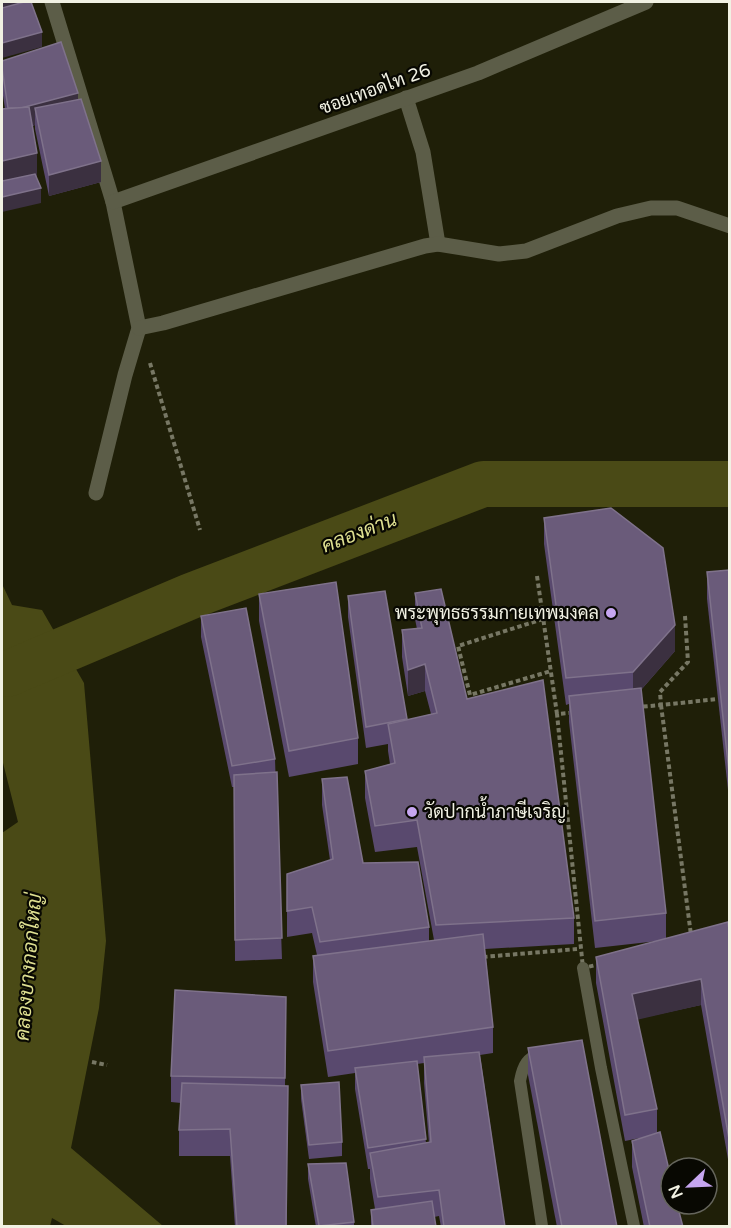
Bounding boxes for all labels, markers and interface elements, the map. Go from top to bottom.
street label: ซอยเทอดไท 26 [316,57,434,119]
water label: คลองด่าน [318,507,401,558]
place label: พระพุทธธรรมกายเทพมงคล [395,602,599,625]
marker: พระพุทธธรรมกายเทพมงคล [604,606,618,620]
place label: วัดปากน้ำภาษีเจริญ [424,796,566,823]
marker: วัดปากน้ำภาษีเจริญ [405,805,419,819]
water label: คลองบางกอกใหญ่ [9,891,47,1042]
north arrow [659,1156,719,1216]
text: N [664,1182,688,1201]

